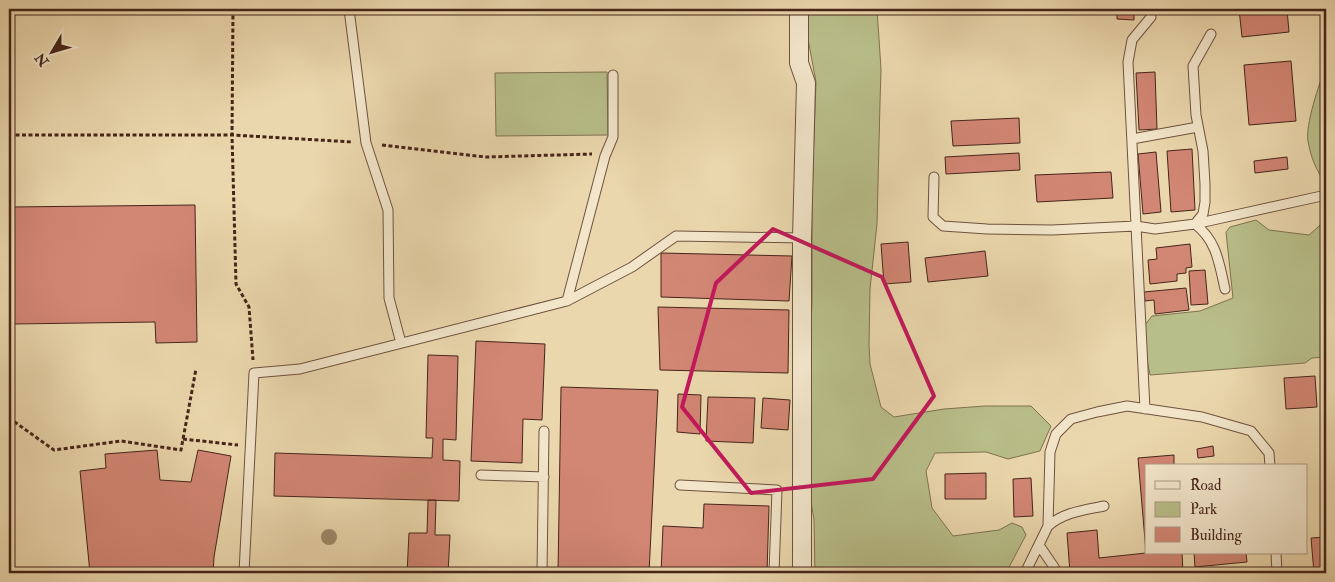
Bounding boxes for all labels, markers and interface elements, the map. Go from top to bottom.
north arrow [28,28,78,78]
text: N [31,49,53,71]
legend [1145,464,1308,554]
text: Road [1190,476,1222,495]
text: Park [1190,500,1217,519]
text: Building [1190,526,1242,545]

